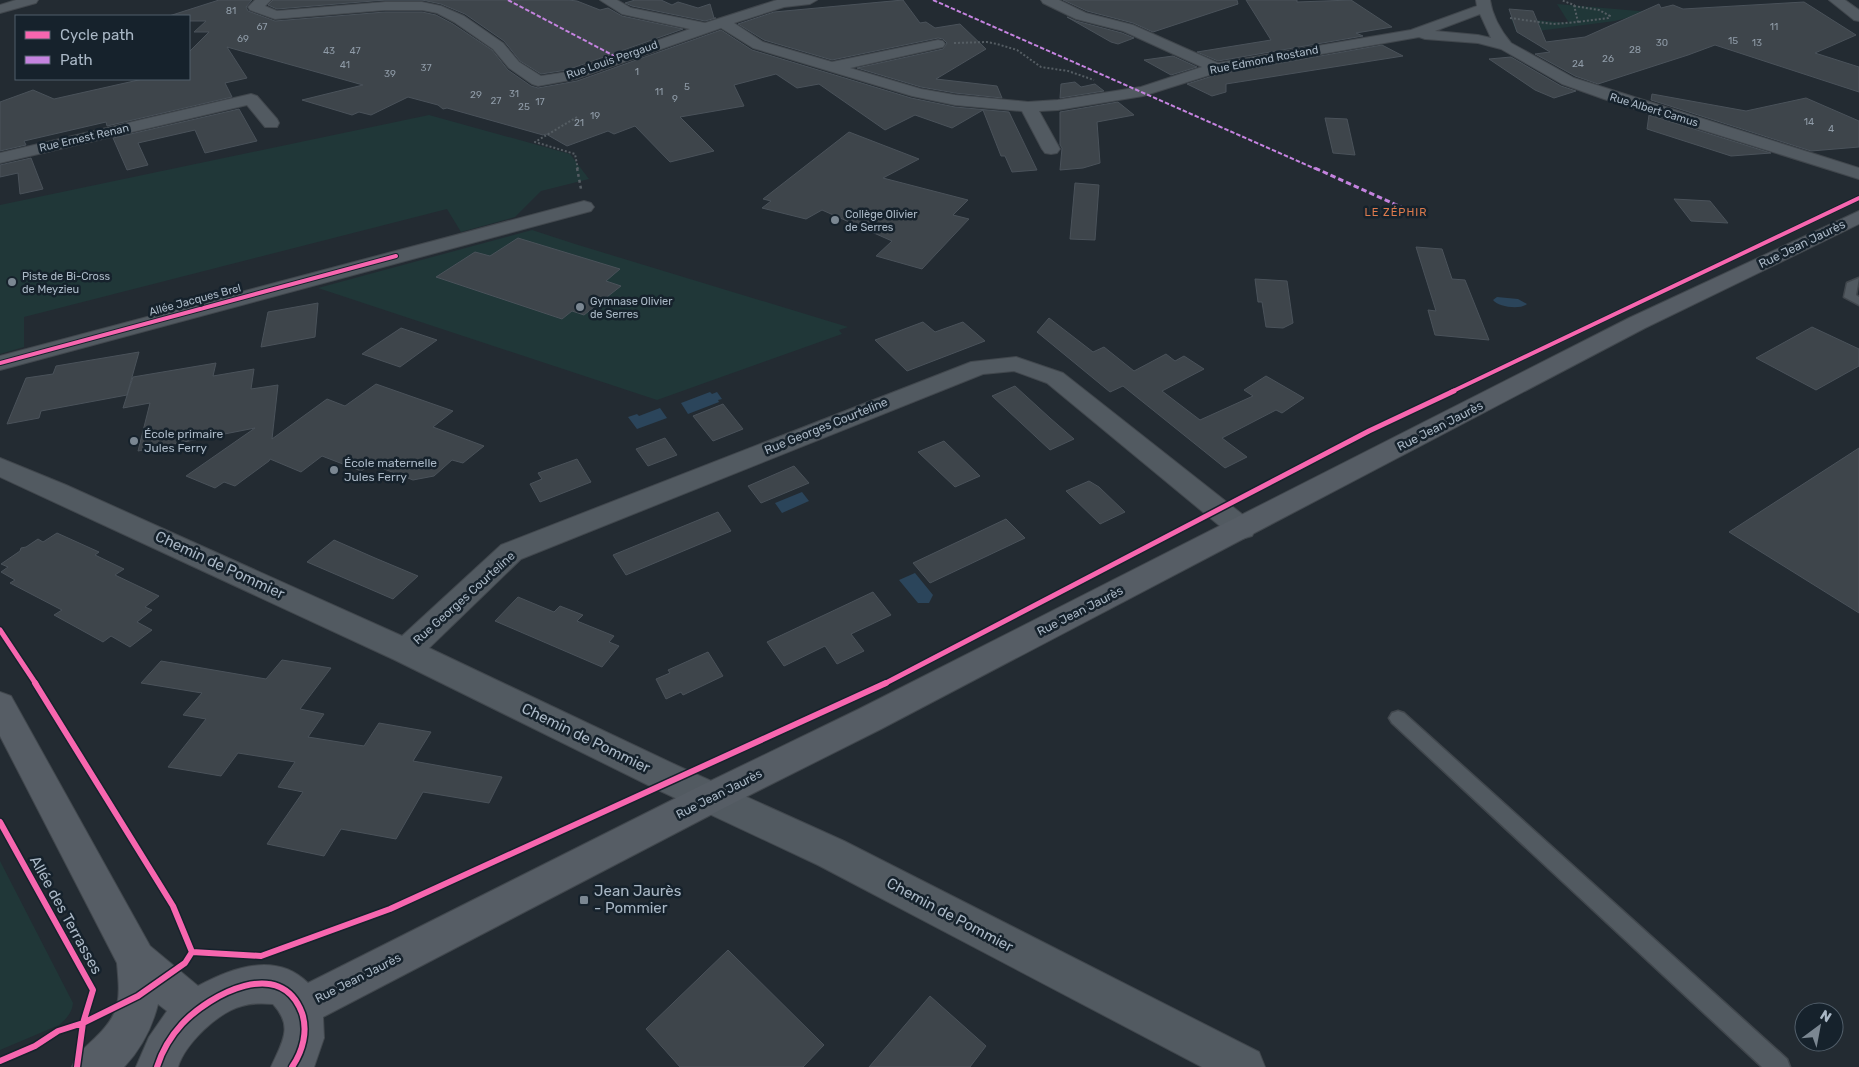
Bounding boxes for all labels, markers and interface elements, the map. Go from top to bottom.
house number: 81 [226,5,236,17]
legend [15,15,190,80]
house number: 67 [257,21,267,33]
house number: 11 [1770,21,1778,33]
text: Cycle path [60,26,134,44]
house number: 69 [237,33,249,45]
house number: 15 [1728,35,1738,47]
house number: 30 [1656,37,1668,49]
house number: 13 [1752,37,1762,49]
street label: Rue Louis Pergaud [565,38,659,82]
street label: Rue Edmond Rostand [1209,43,1319,77]
house number: 28 [1629,44,1641,56]
house number: 43 [323,45,335,57]
house number: 47 [349,45,361,57]
text: Path [60,51,93,69]
house number: 26 [1602,53,1614,65]
house number: 24 [1572,58,1584,70]
house number: 41 [340,59,350,71]
house number: 37 [420,62,432,74]
house number: 1 [635,66,639,78]
house number: 39 [384,68,396,80]
house number: 5 [684,81,690,93]
house number: 11 [655,86,663,98]
house number: 31 [509,88,519,100]
house number: 29 [470,89,482,101]
street label: Rue Albert Camus [1608,90,1700,130]
house number: 9 [672,93,678,105]
house number: 27 [491,95,502,107]
house number: 17 [535,96,545,108]
house number: 25 [518,101,530,113]
house number: 19 [590,110,600,122]
house number: 14 [1804,116,1814,128]
house number: 21 [574,117,584,129]
street label: Rue Ernest Renan [38,121,130,155]
house number: 4 [1828,123,1834,135]
district label: LE ZÉPHIR [1365,206,1427,219]
place label: Collège Olivier de Serres [845,208,918,234]
marker: Collège Olivier de Serres [829,214,841,226]
street label: Rue Jean Jaurès [1756,217,1848,271]
place label: Piste de Bi-Cross de Meyzieu [22,270,111,296]
marker: Piste de Bi-Cross de Meyzieu [6,276,18,288]
street label: Allée Jacques Brel [148,281,242,319]
place label: Gymnase Olivier de Serres [590,295,673,321]
marker: Gymnase Olivier de Serres [574,301,586,313]
street label: Rue Georges Courteline [762,395,890,457]
street label: Rue Jean Jaurès [1395,398,1485,454]
place label: École primaire Jules Ferry [144,427,224,455]
marker: École primaire Jules Ferry [128,435,140,447]
place label: École maternelle Jules Ferry [344,456,437,484]
marker: École maternelle Jules Ferry [328,464,340,476]
street label: Chemin de Pommier [152,527,288,603]
street label: Rue Georges Courteline [410,549,518,647]
street label: Rue Jean Jaurès [1035,583,1125,639]
street label: Chemin de Pommier [519,699,653,777]
street label: Rue Jean Jaurès [674,766,764,822]
street label: Allée des Terrasses [26,853,106,978]
street label: Chemin de Pommier [884,874,1017,956]
place label: Jean Jaurès - Pommier [594,882,682,917]
marker: Jean Jaurès - Pommier [578,894,590,906]
street label: Rue Jean Jaurès [313,950,403,1006]
north arrow [1794,1002,1844,1052]
text: N [1817,1007,1834,1026]

